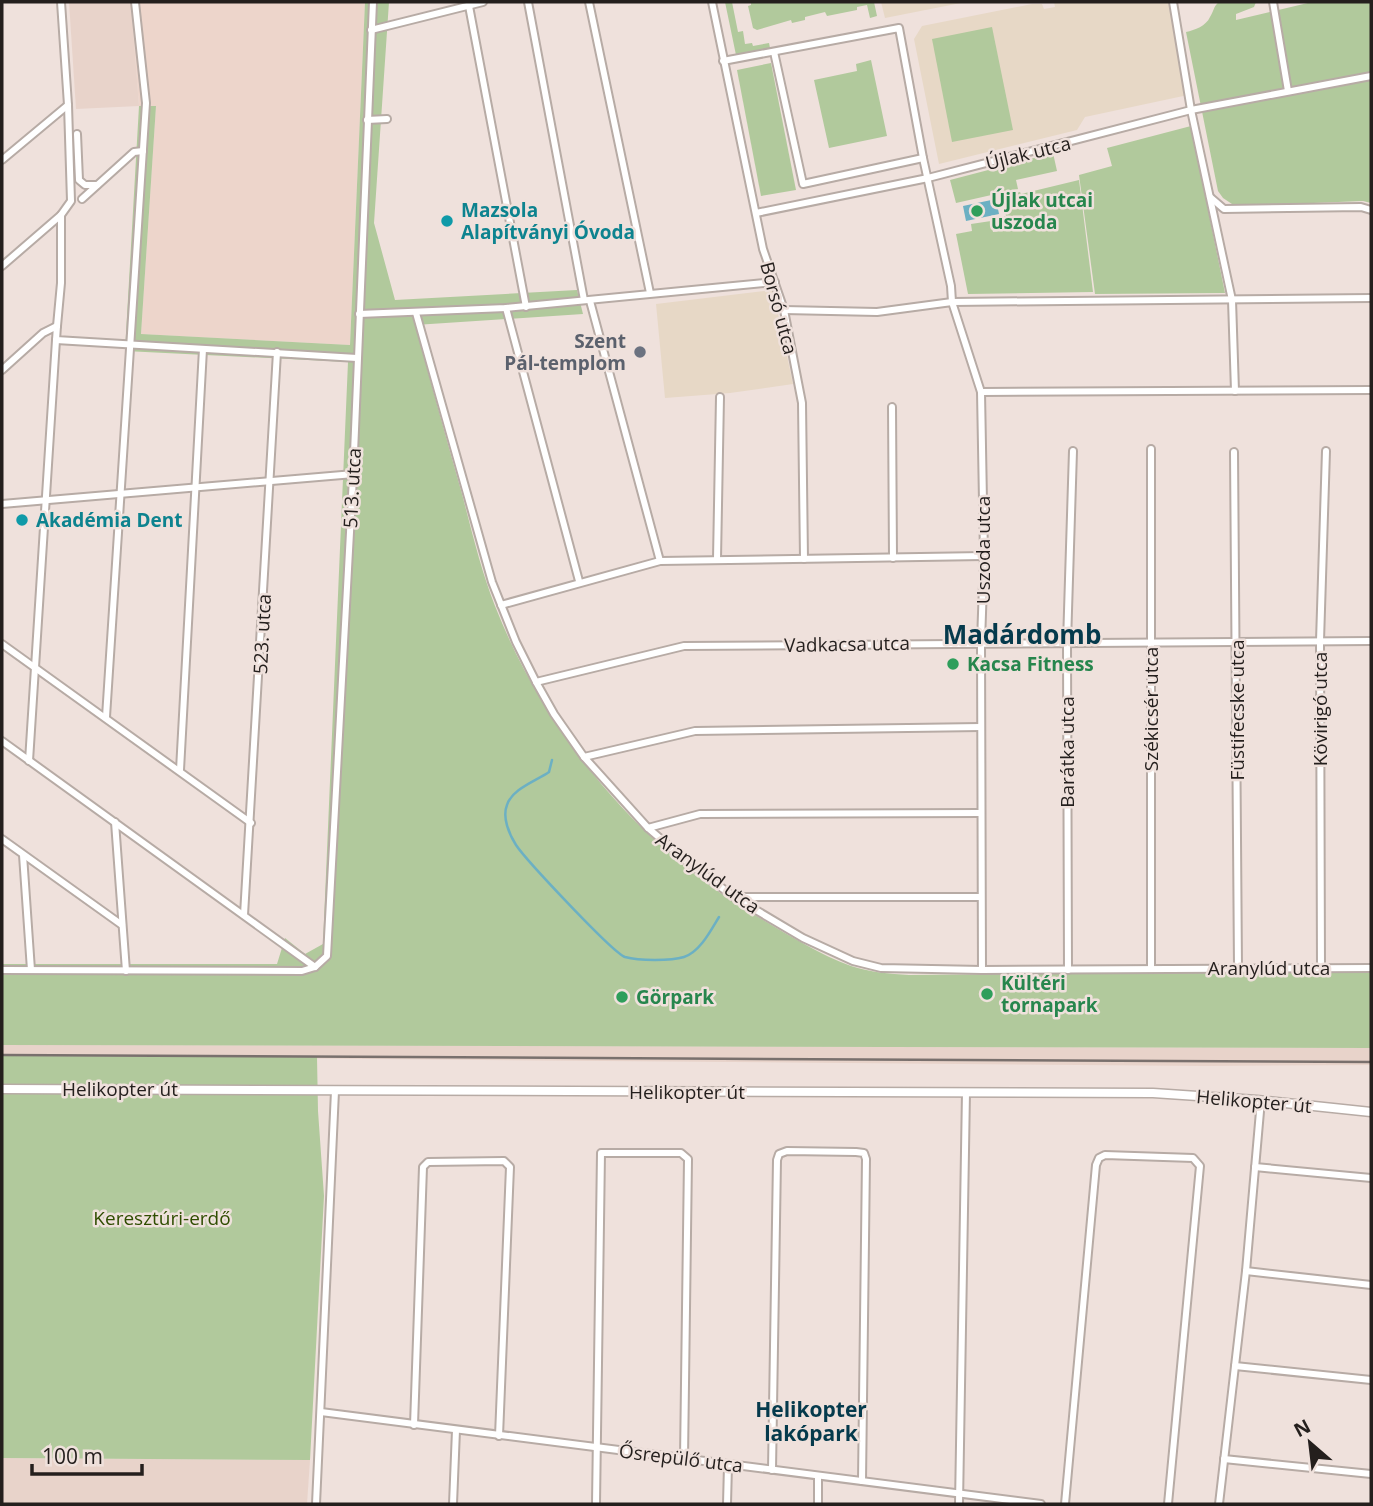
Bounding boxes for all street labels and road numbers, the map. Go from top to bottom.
street label: Újlak utca [983,130,1073,176]
street label: Borsó utca [754,259,804,357]
street label: 513. utca [337,447,367,529]
street label: Uszoda utca [970,496,996,604]
street label: 523. utca [247,593,277,675]
street label: Vadkacsa utca [784,630,910,658]
street label: Füstifecske utca [1224,640,1250,780]
street label: Székicsér utca [1138,647,1164,771]
street label: Kövirigó utca [1307,652,1333,766]
street label: Barátka utca [1054,696,1080,808]
street label: Aranylúd utca [651,826,765,920]
street label: Aranylúd utca [1208,955,1330,981]
street label: Helikopter út [62,1076,178,1102]
street label: Helikopter út [629,1079,745,1105]
street label: Helikopter út [1195,1083,1313,1119]
street label: Ősrepülő utca [617,1437,745,1479]

